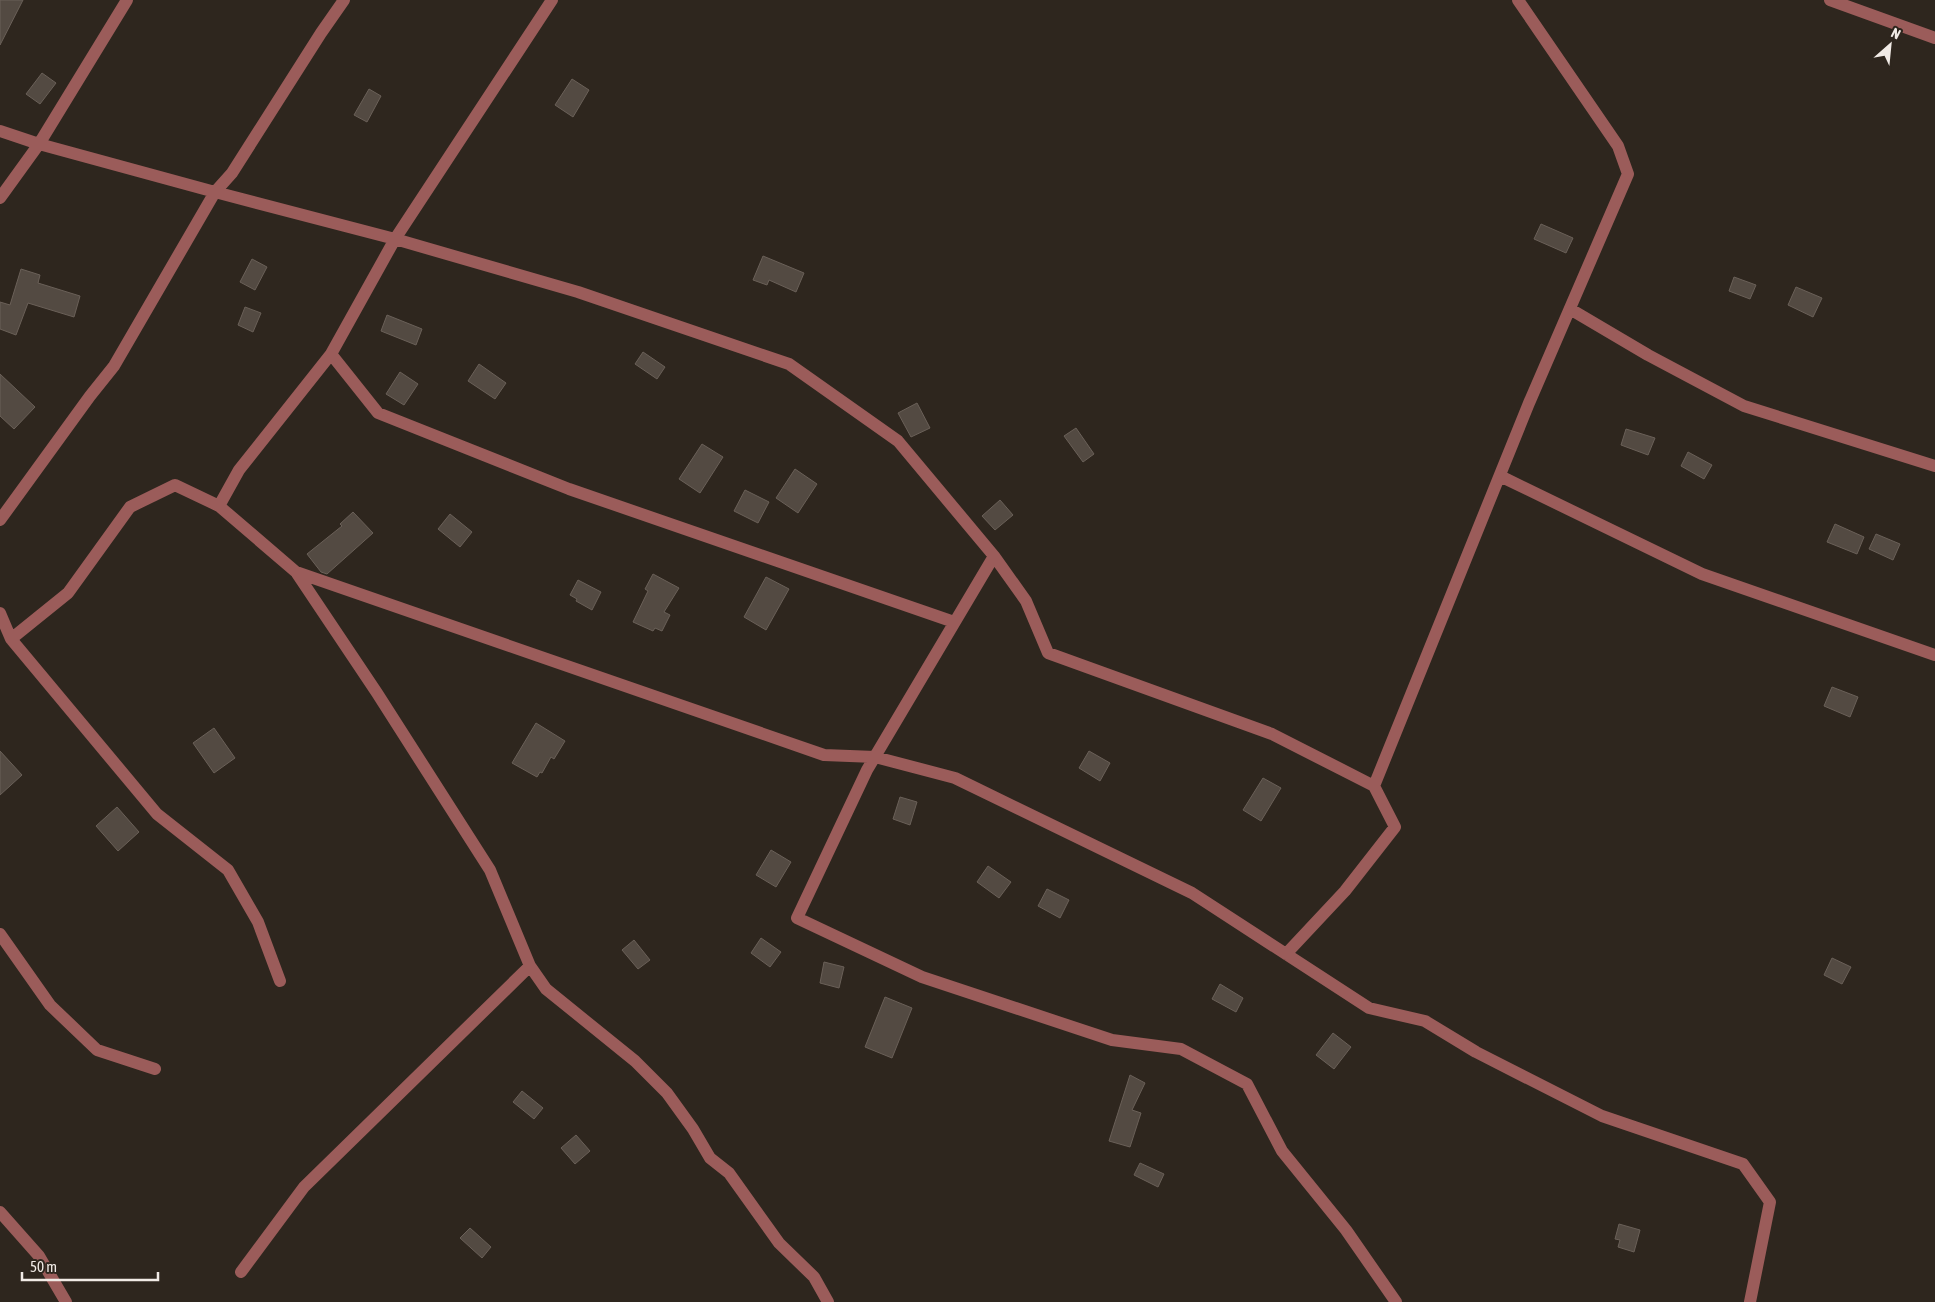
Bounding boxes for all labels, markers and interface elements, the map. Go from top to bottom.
north arrow [1865,20,1915,70]
text: N [1889,24,1903,42]
scale bar [22,1250,159,1282]
text: 50 m [30,1258,57,1275]

